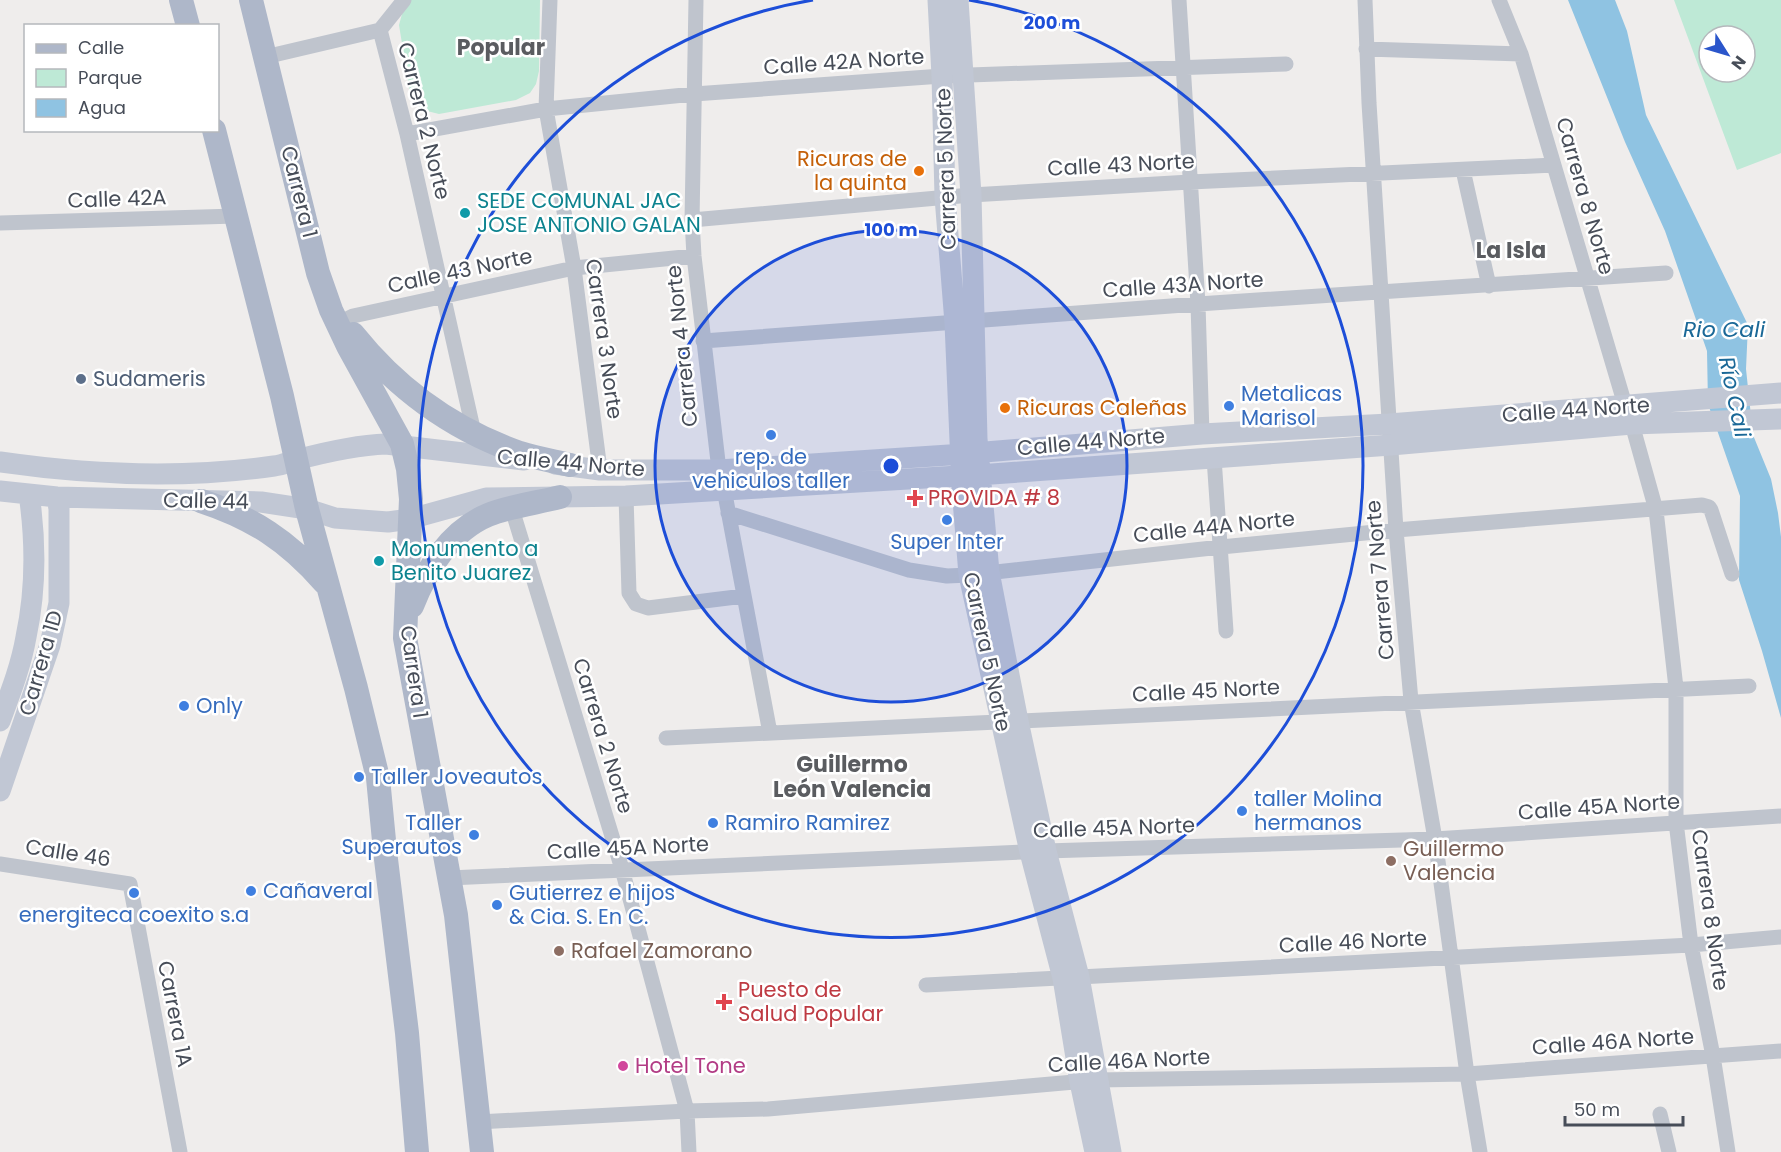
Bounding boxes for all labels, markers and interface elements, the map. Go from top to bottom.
text: 200 m [1024,10,1080,35]
legend [24,24,219,132]
north arrow [1697,24,1757,84]
district label: Popular [457,32,545,63]
text: Calle [78,35,124,60]
street label: Carrera 2 Norte [391,39,458,203]
street label: Calle 42A Norte [763,41,925,82]
text: N [1726,51,1751,74]
text: Parque [78,65,142,90]
street label: Carrera 5 Norte [928,87,963,251]
text: Agua [78,95,126,120]
street label: Carrera 8 Norte [1549,114,1622,278]
street label: Carrera 1 [274,143,325,241]
place label: Ricuras de la quinta [797,144,907,197]
street label: Calle 43 Norte [1047,146,1195,183]
marker: Ricuras de la quinta [912,164,926,178]
street label: Calle 42A [67,182,167,215]
place label: SEDE COMUNAL JAC JOSE ANTONIO GALAN [477,186,701,239]
marker: SEDE COMUNAL JAC JOSE ANTONIO GALAN [458,206,472,220]
text: 100 m [864,217,918,242]
district label: La Isla [1476,235,1546,266]
street label: Calle 43 Norte [385,241,535,300]
street label: Carrera 3 Norte [579,257,630,421]
street label: Carrera 4 Norte [659,264,704,428]
street label: Calle 43A Norte [1101,264,1264,305]
water label: Rio Cali [1683,314,1766,345]
water label: Río Cali [1711,354,1758,441]
place label: Sudameris [93,364,206,393]
marker: Sudameris [74,372,88,386]
place label: Metalicas Marisol [1241,379,1342,432]
street label: Calle 44 Norte [1501,390,1651,429]
place label: Ricuras Caleñas [1017,393,1187,422]
marker: Metalicas Marisol [1222,399,1236,413]
marker: Ricuras Caleñas [998,401,1012,415]
street label: Calle 44 Norte [1016,421,1166,462]
marker: rep. de vehiculos taller [764,428,778,442]
street label: Calle 44 Norte [496,442,646,483]
place label: rep. de vehiculos taller [692,442,850,495]
centre of rings [881,456,901,476]
place label: PROVIDA # 8 [928,483,1060,512]
street label: Calle 44 [163,485,249,516]
marker: PROVIDA # 8 [906,489,924,507]
street label: Carrera 7 Norte [1358,499,1401,661]
street label: Calle 44A Norte [1132,504,1296,549]
marker: Super Inter [940,513,954,527]
place label: Super Inter [890,527,1004,556]
place label: Monumento a Benito Juarez [391,534,538,587]
marker: Monumento a Benito Juarez [372,554,386,568]
street label: Carrera 5 Norte [956,570,1019,734]
street label: Carrera 1D [12,607,69,719]
street label: Carrera 1 [394,624,435,720]
street label: Carrera 2 Norte [566,655,641,817]
street label: Calle 45 Norte [1131,672,1281,709]
place label: Only [196,691,243,720]
marker: Only [177,699,191,713]
district label: Guillermo León Valencia [773,749,931,805]
place label: Taller Joveautos [371,762,542,791]
marker: Taller Joveautos [352,770,366,784]
place label: taller Molina hermanos [1254,784,1382,837]
street label: Calle 45A Norte [1517,786,1681,827]
marker: taller Molina hermanos [1235,804,1249,818]
place label: Taller Superautos [342,808,462,861]
place label: Ramiro Ramirez [725,808,890,837]
street label: Calle 45A Norte [1032,810,1196,845]
marker: Ramiro Ramirez [706,816,720,830]
marker: Taller Superautos [467,828,481,842]
street label: Carrera 8 Norte [1685,828,1736,992]
street label: Calle 45A Norte [546,829,710,866]
street label: Calle 46 [23,831,113,874]
place label: Guillermo Valencia [1403,834,1504,887]
marker: Guillermo Valencia [1384,854,1398,868]
place label: Cañaveral [263,876,373,905]
place label: Gutierrez e hijos & Cia. S. En C. [509,878,675,931]
marker: Cañaveral [244,884,258,898]
marker: energiteca coexito s.a [127,886,141,900]
marker: Gutierrez e hijos & Cia. S. En C. [490,898,504,912]
place label: energiteca coexito s.a [19,900,249,929]
street label: Calle 46 Norte [1278,923,1428,960]
place label: Rafael Zamorano [571,936,752,965]
marker: Rafael Zamorano [552,944,566,958]
street label: Carrera 1A [151,958,200,1069]
place label: Puesto de Salud Popular [738,975,884,1028]
marker: Puesto de Salud Popular [715,993,733,1011]
street label: Calle 46A Norte [1531,1021,1695,1062]
street label: Calle 46A Norte [1047,1042,1211,1079]
place label: Hotel Tone [635,1051,746,1080]
marker: Hotel Tone [616,1059,630,1073]
scale bar [1565,1089,1684,1127]
text: 50 m [1574,1097,1620,1122]

